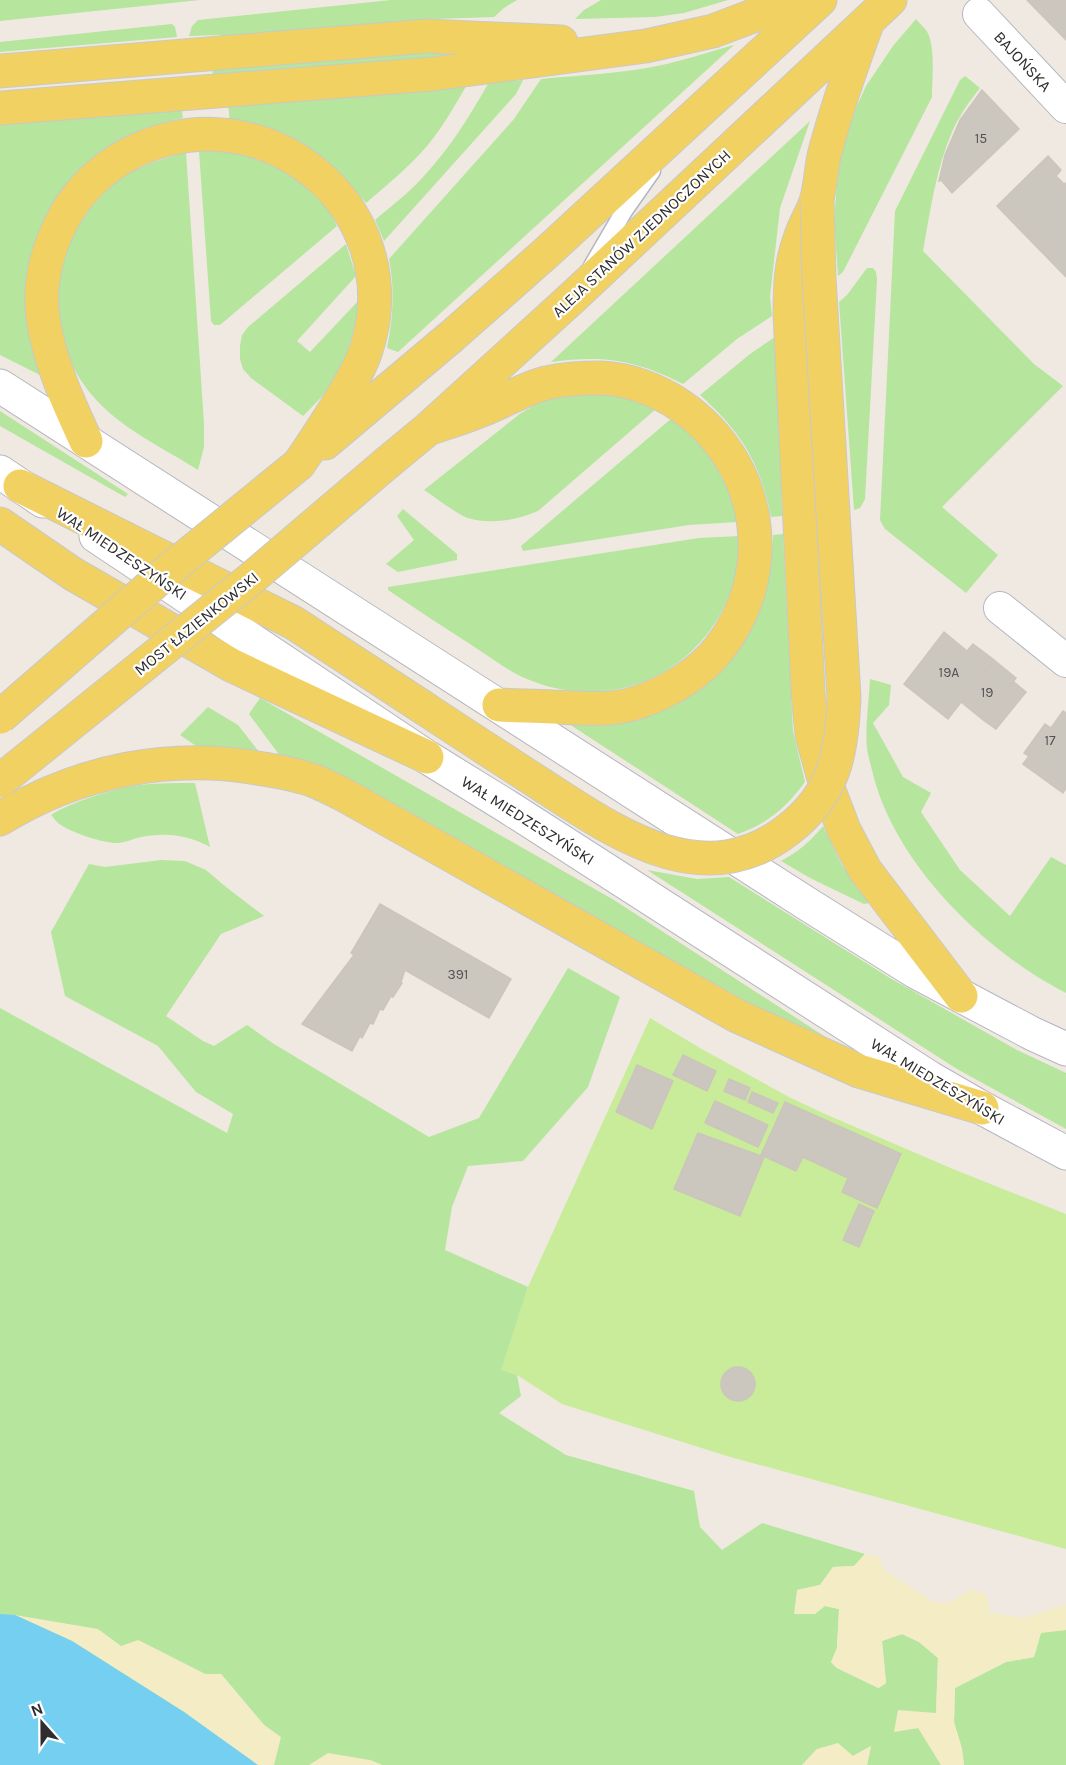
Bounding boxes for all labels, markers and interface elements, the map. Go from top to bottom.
street label: BAJOŃSKA [990,27,1055,95]
house number: 15 [975,130,987,147]
street label: ALEJA STANÓW ZJEDNOCZONYCH [548,146,734,321]
street label: WAŁ MIEDZESZYŃSKI [53,503,190,604]
street label: MOST ŁAZIENKOWSKI [130,568,262,679]
house number: 19A [939,664,959,681]
house number: 19 [981,684,993,701]
house number: 17 [1044,732,1056,749]
street label: WAŁ MIEDZESZYŃSKI [458,772,598,869]
house number: 391 [447,966,469,983]
street label: WAŁ MIEDZESZYŃSKI [867,1034,1008,1129]
north arrow [12,1693,72,1753]
text: N [28,1699,46,1720]

